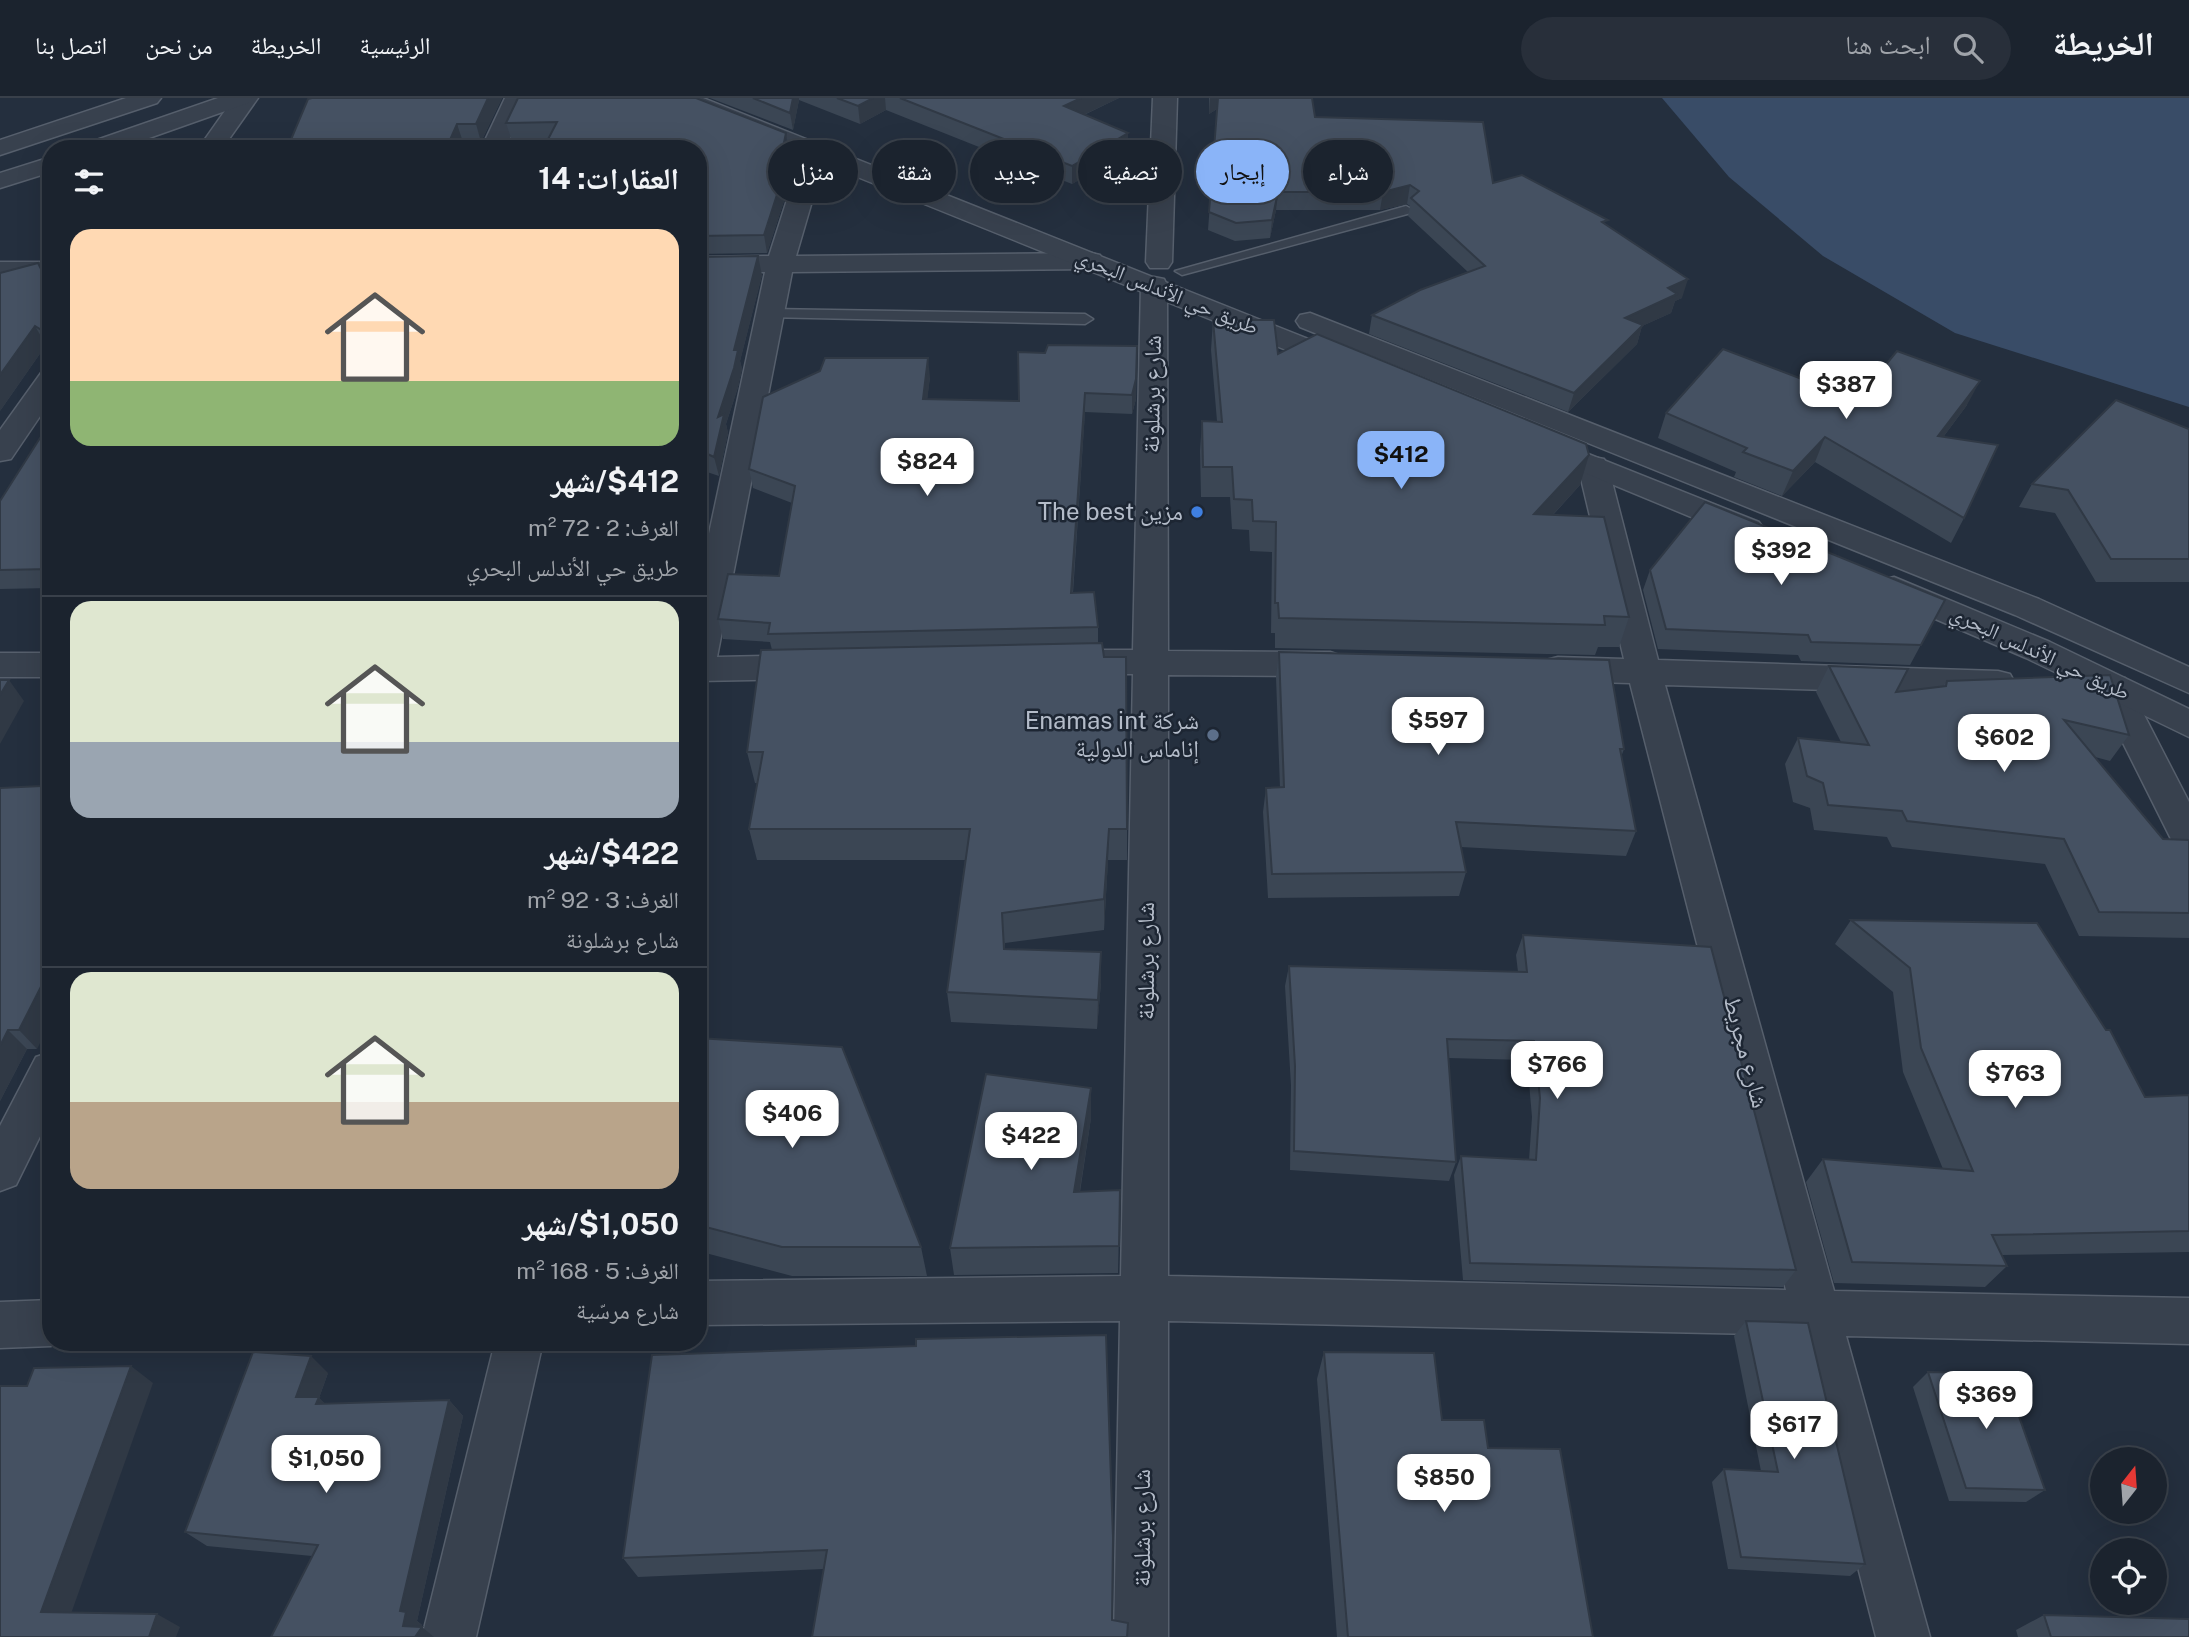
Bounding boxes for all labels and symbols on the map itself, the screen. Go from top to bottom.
street label: طريق حي الأندلس البحري [1071,244,1262,344]
street label: شارع برشلونة [1136,335,1168,453]
pin: $387 [1805,362,1887,421]
pin: $412 [1360,432,1442,491]
pin: $824 [886,438,968,498]
place label: The best مزين [1038,497,1183,526]
marker: The best مزين [1189,504,1205,520]
pin: $392 [1740,528,1822,587]
street label: طريق حي الأندلس البحري [1945,600,2134,709]
pin: $597 [1397,698,1479,757]
place label: Enamas int شركة إناماس الدولية [1025,706,1199,764]
pin: $602 [1963,714,2045,774]
marker: Enamas int شركة إناماس الدولية [1205,727,1221,743]
street label: شارع برشلونة [1131,902,1161,1020]
street label: شارع مجريط [1717,993,1775,1111]
pin: $766 [1516,1042,1598,1101]
pin: $763 [1974,1051,2056,1110]
pin: $406 [751,1090,833,1150]
pin: $422 [990,1112,1072,1172]
pin: $369 [1945,1372,2027,1431]
pin: $617 [1753,1402,1835,1461]
pin: $1,050 [269,1436,383,1495]
north arrow [2090,1447,2166,1524]
pin: $850 [1403,1454,1485,1514]
street label: شارع برشلونة [1127,1469,1157,1587]

